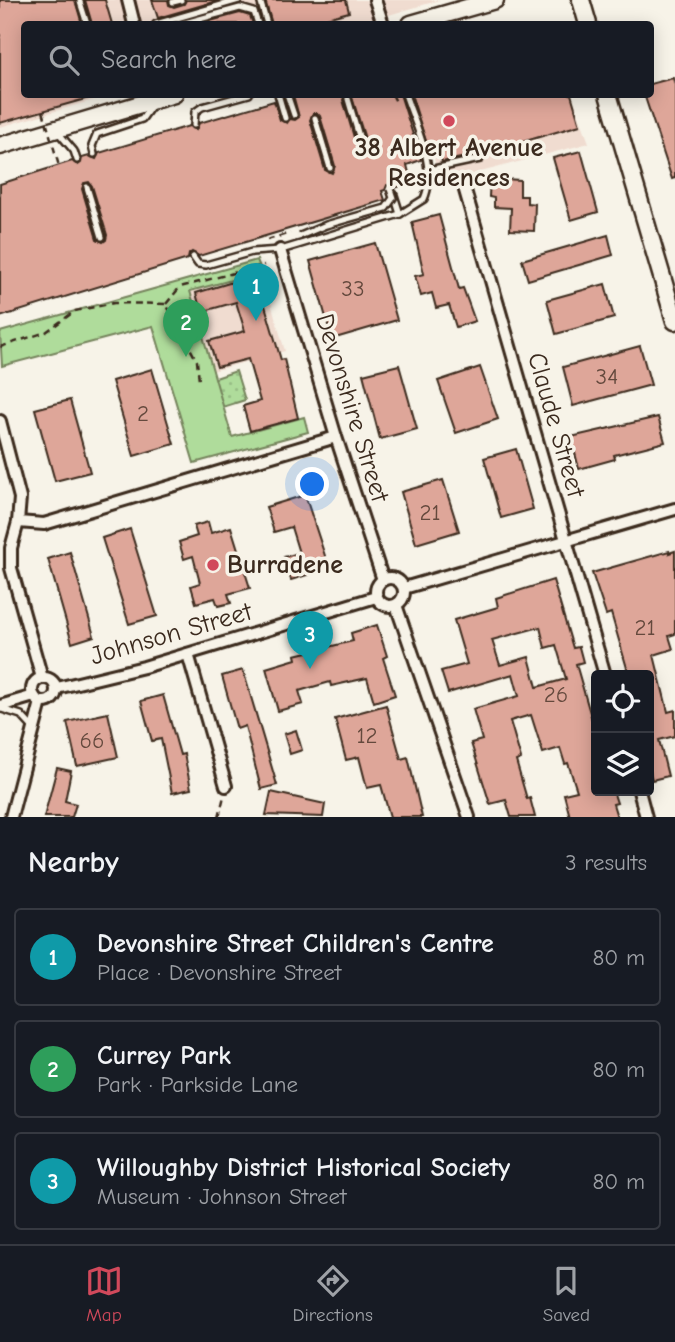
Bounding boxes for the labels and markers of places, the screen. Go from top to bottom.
marker: 38 Albert Avenue Residences [441,113,457,129]
place label: 38 Albert Avenue Residences [355,133,544,193]
pin: 1 [233,263,279,321]
pin: 2 [163,299,209,357]
place label: Burradene [227,550,343,580]
marker: Burradene [205,557,221,573]
pin: 3 [287,611,333,669]

